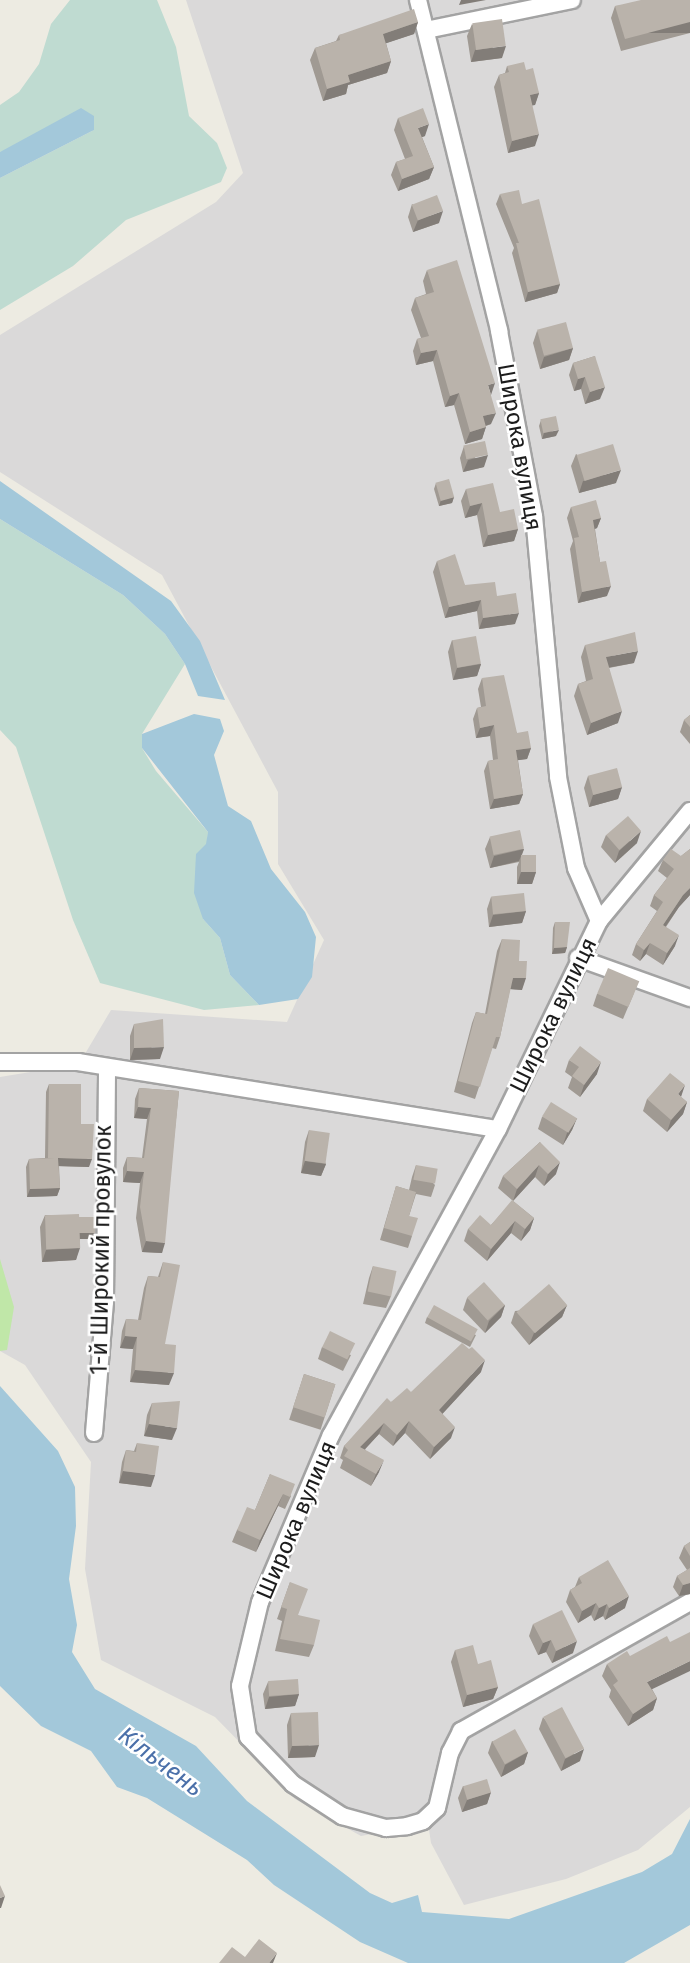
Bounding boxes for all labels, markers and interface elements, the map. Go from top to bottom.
street label: Широка вулиця [492,361,548,533]
street label: Широка вулиця [503,933,603,1097]
street label: 1-й Широкий провулок [85,1125,117,1375]
street label: Широка вулиця [250,1437,342,1603]
water label: Кільчень [112,1721,208,1803]

